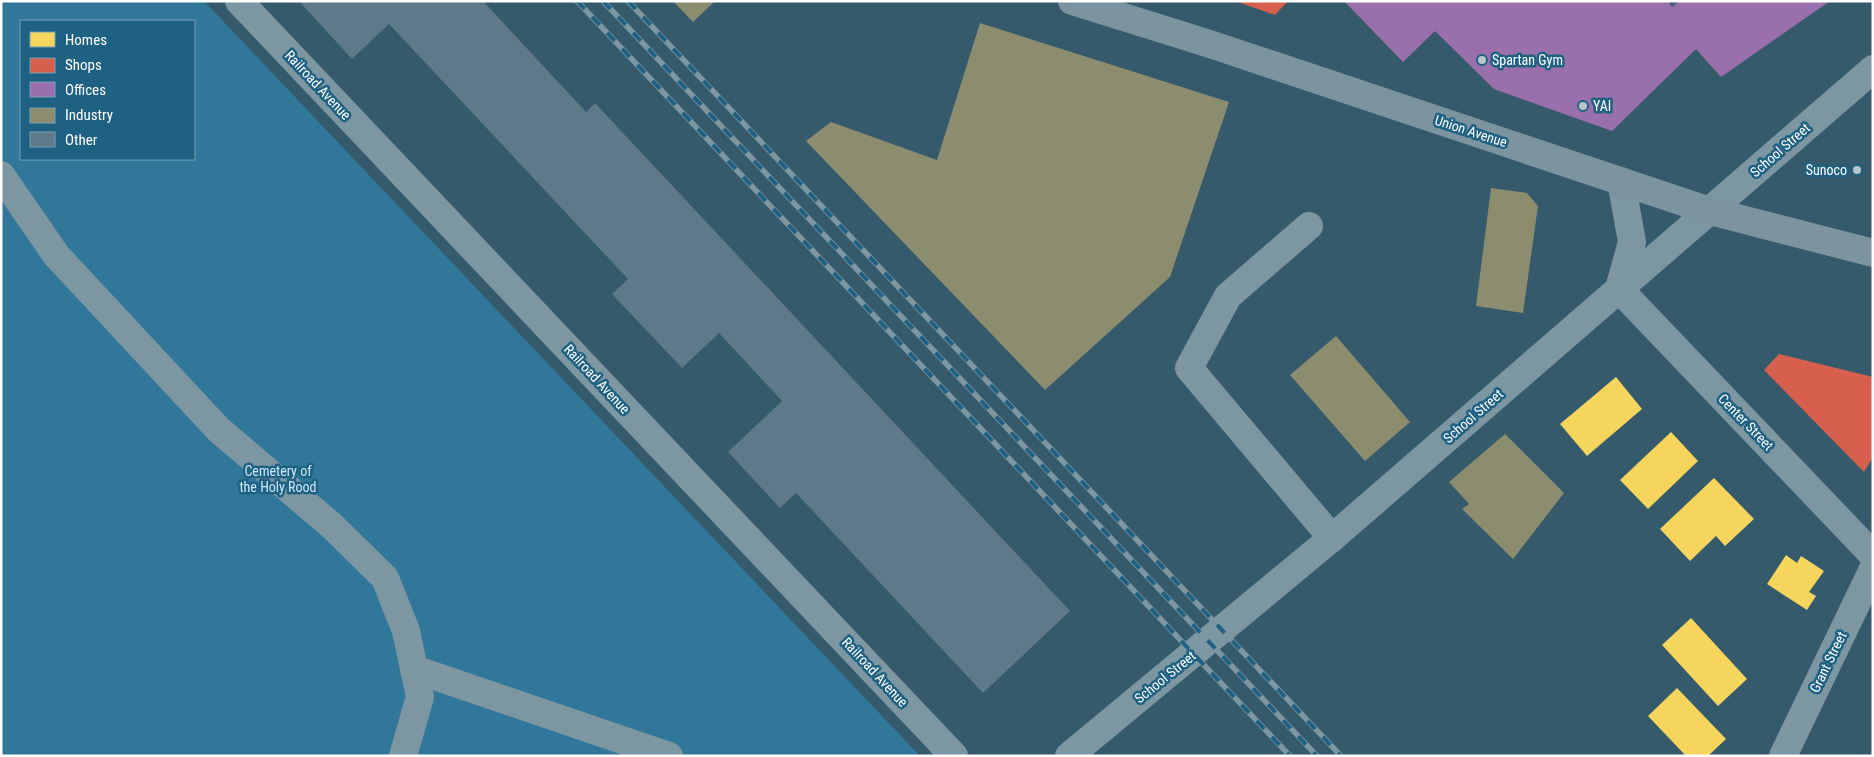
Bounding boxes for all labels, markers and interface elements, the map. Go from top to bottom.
legend [20,20,195,160]
text: Homes [65,31,107,49]
street label: Railroad Avenue [282,47,354,123]
place label: Spartan Gym [1492,52,1563,68]
marker: Spartan Gym [1476,54,1488,66]
text: Shops [65,56,102,74]
text: Offices [65,81,106,99]
place label: YAI [1593,98,1611,114]
marker: YAI [1577,100,1589,112]
text: Industry [65,106,113,124]
street label: Union Avenue [1433,112,1510,150]
street label: School Street [1747,120,1813,180]
text: Other [65,131,98,149]
place label: Sunoco [1806,162,1847,178]
marker: Sunoco [1851,164,1863,176]
street label: Railroad Avenue [561,341,633,417]
street label: School Street [1440,386,1506,446]
street label: Center Street [1715,390,1777,454]
park label: Cemetery of the Holy Rood [239,463,317,495]
street label: Grant Street [1806,629,1850,695]
street label: Railroad Avenue [839,634,911,710]
street label: School Street [1131,648,1199,706]

